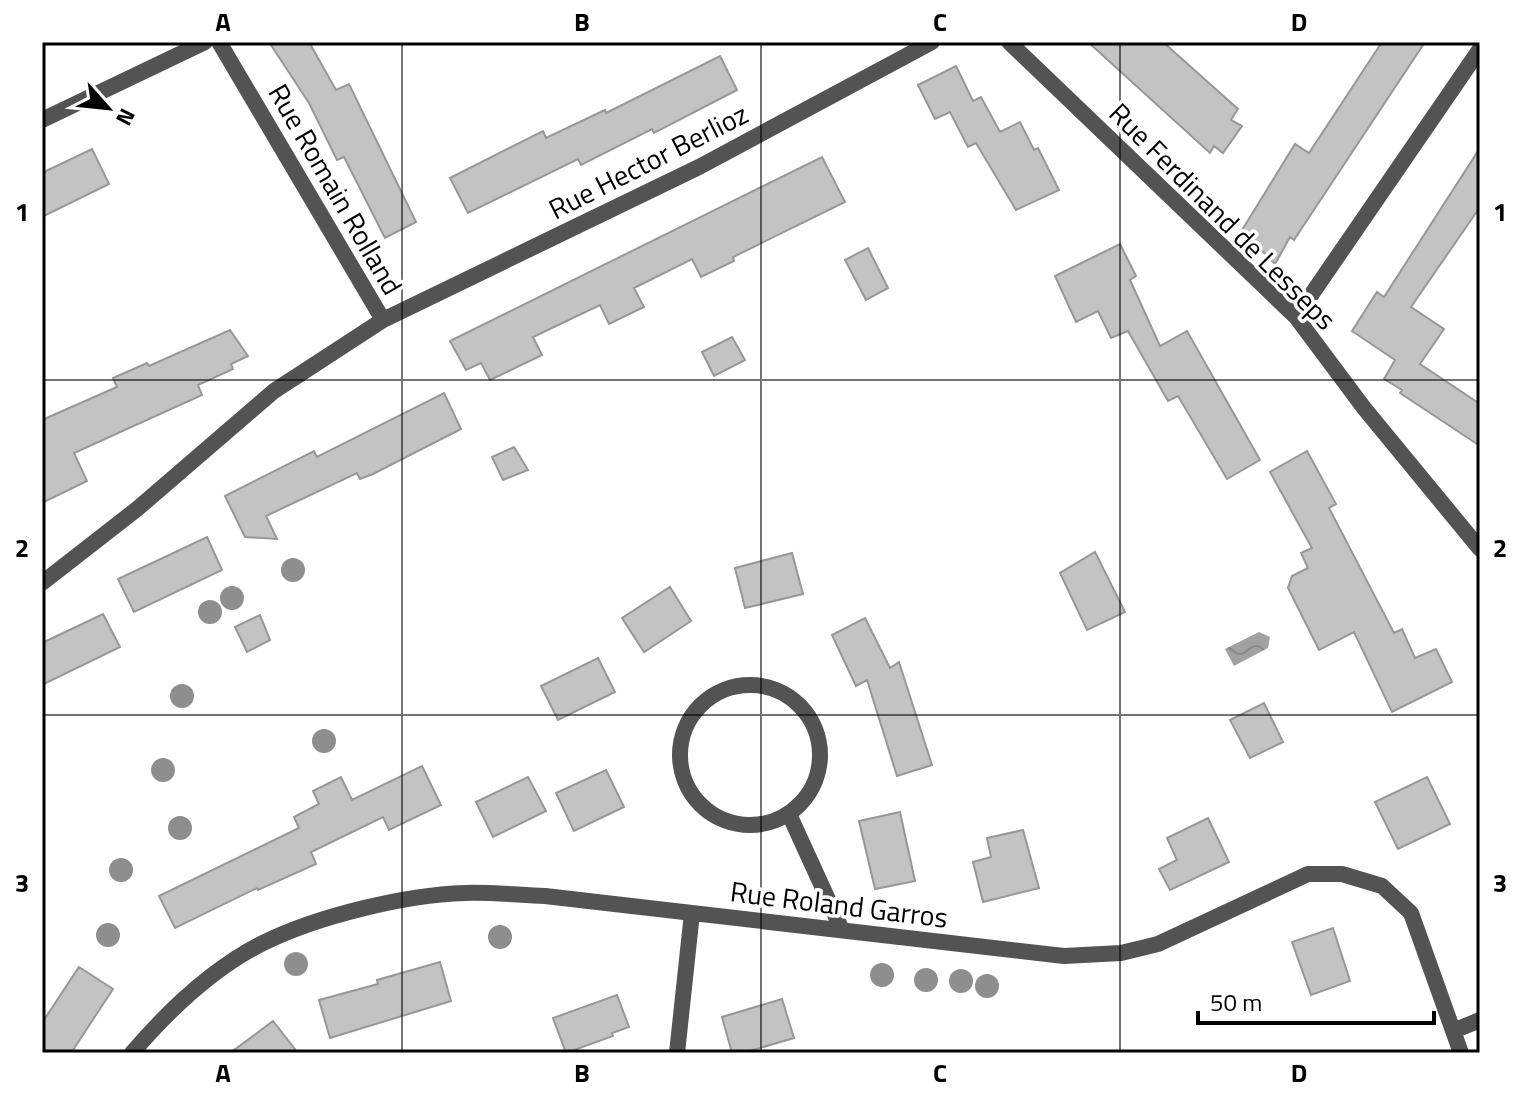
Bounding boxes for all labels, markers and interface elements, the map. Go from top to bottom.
text: A [215,2,231,41]
text: B [574,2,590,41]
text: C [933,2,947,41]
text: D [1291,2,1307,41]
north arrow [68,68,148,148]
street label: Rue Romain Rolland [258,75,414,303]
street label: Rue Hector Berlioz [541,92,755,230]
street label: Rue Ferdinand de Lesseps [1099,92,1347,340]
text: N [107,103,144,132]
text: 1 [15,192,29,231]
text: 1 [1493,192,1507,231]
text: 2 [15,528,29,567]
text: 2 [1493,528,1507,567]
text: 3 [15,863,29,902]
text: 3 [1493,863,1507,902]
street label: Rue Roland Garros [728,869,950,939]
scale bar [1198,975,1434,1025]
text: 50 m [1210,984,1262,1020]
text: A [215,1053,231,1092]
text: B [574,1053,590,1092]
text: C [933,1053,947,1092]
text: D [1291,1053,1307,1092]

